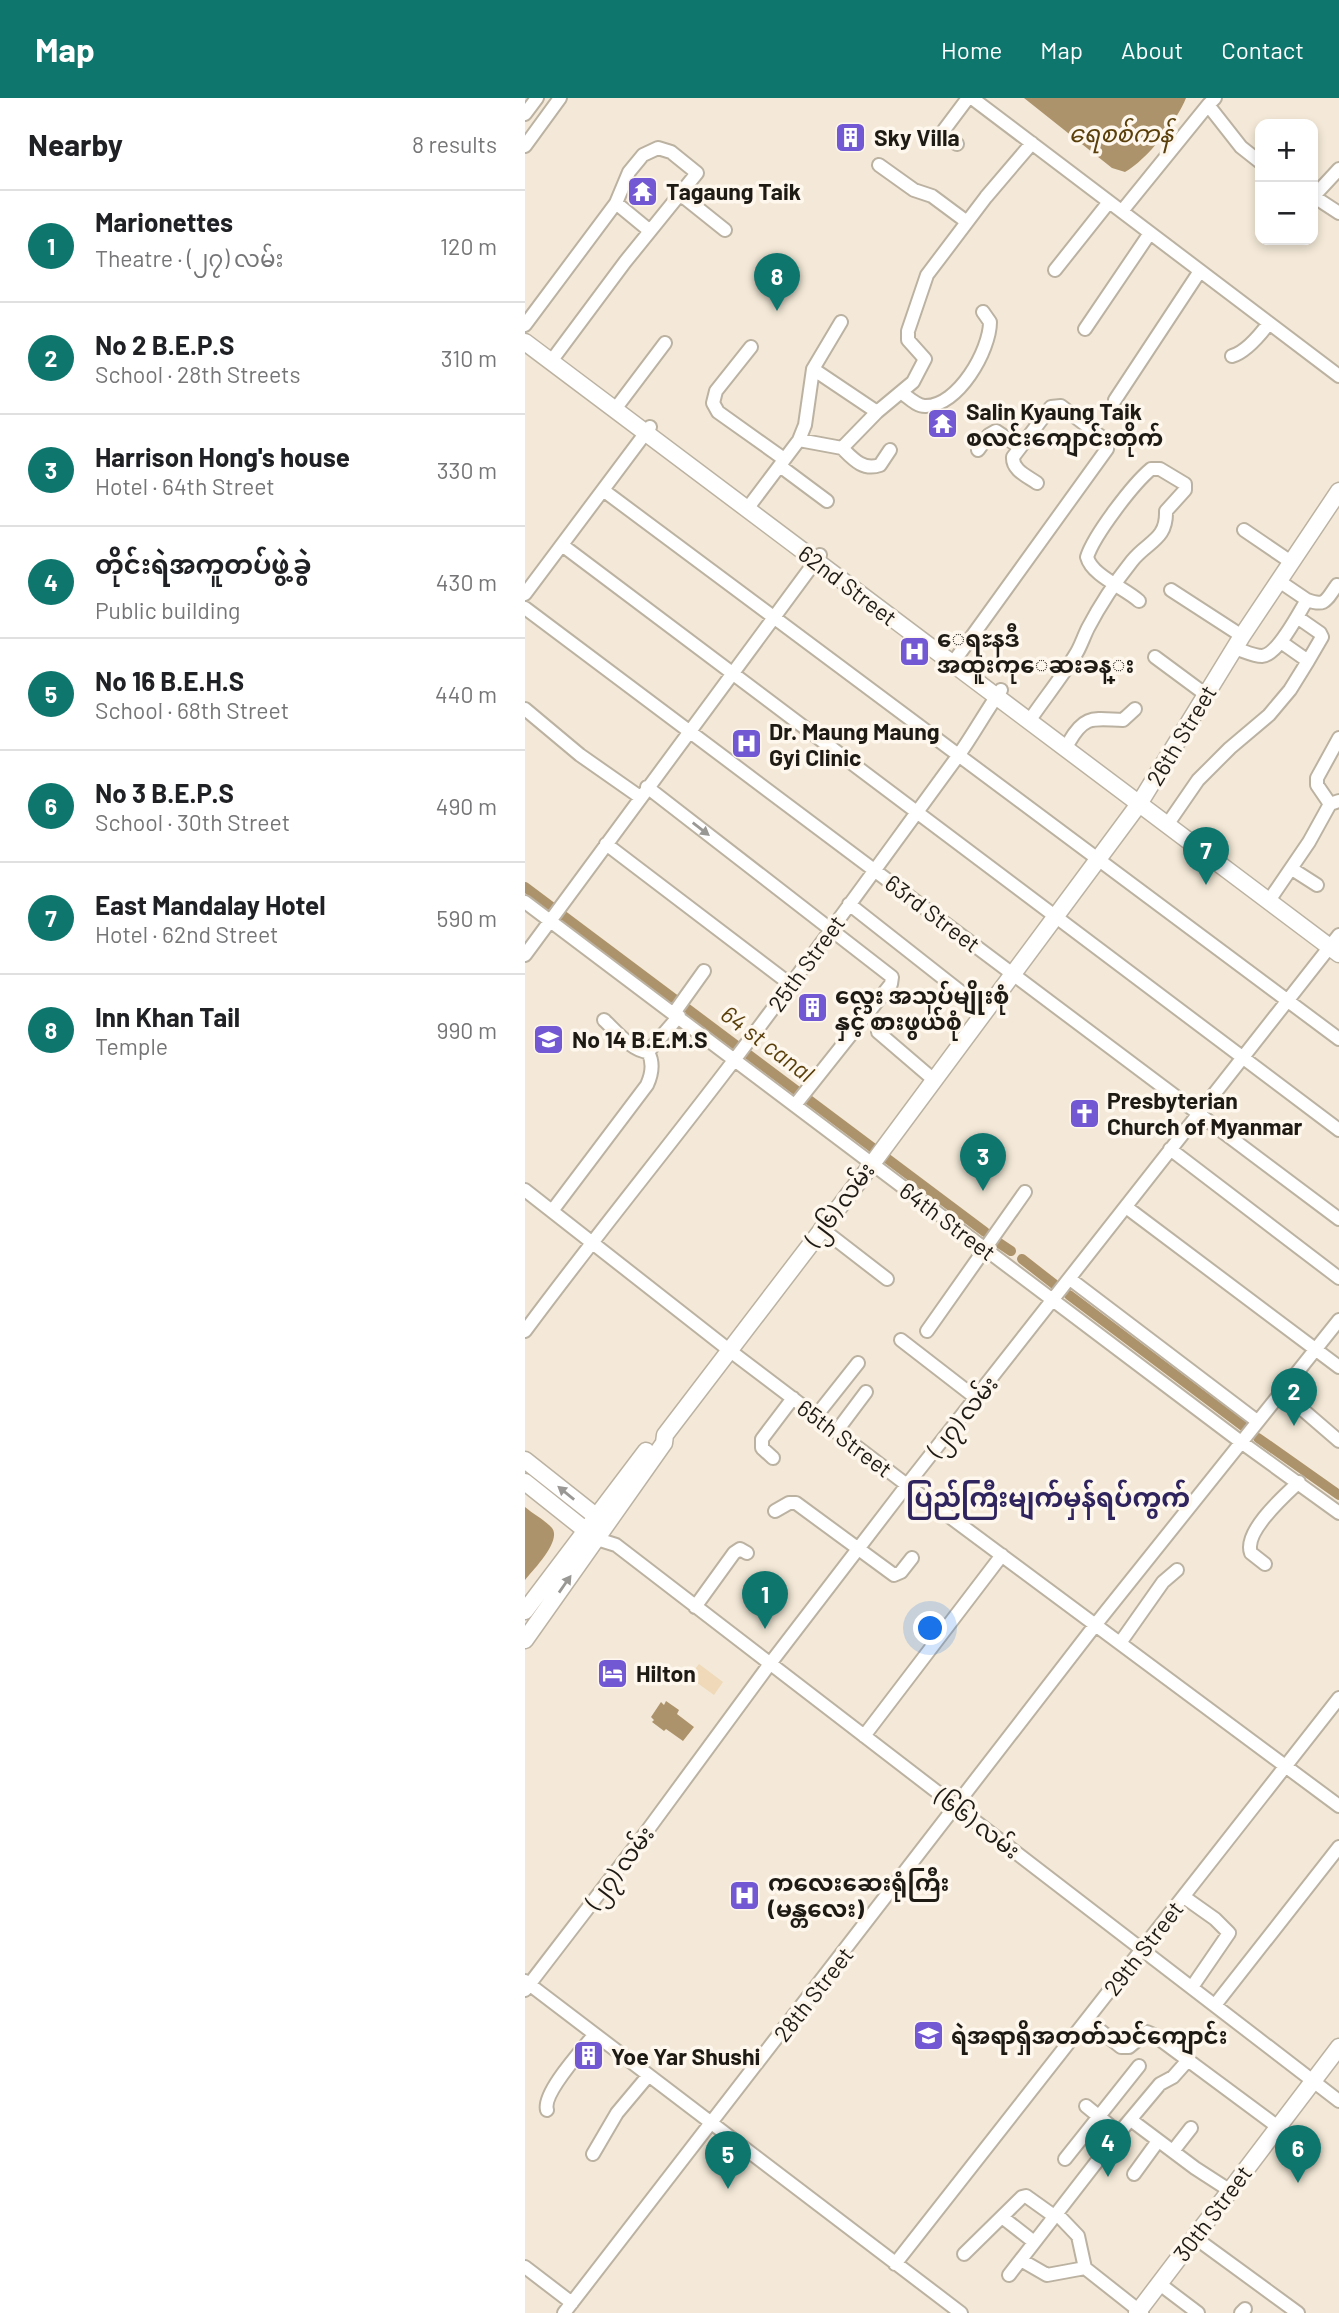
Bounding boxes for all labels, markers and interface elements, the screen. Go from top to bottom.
text: Map [35,29,95,69]
text: Home [941,35,1002,64]
text: Map [1040,35,1083,64]
text: About [1121,35,1183,64]
text: Contact [1221,35,1304,64]
water label: ရေစစ်ကန် [1069,117,1176,154]
map controls [1255,119,1318,245]
button: + [1255,119,1318,182]
building icon: Sky Villa [834,120,868,154]
place label: Sky Villa [874,123,960,151]
text: Nearby [28,126,123,162]
text: 8 results [412,130,497,158]
temple icon: Tagaung Taik [626,174,660,208]
place label: Tagaung Taik [666,177,801,205]
button: − [1255,182,1318,245]
text: Marionettes [95,206,233,237]
text: 1 [47,232,55,260]
text: 120 m [440,232,497,260]
text: Theatre · (၂၇) လမ်း [95,244,283,272]
pin: 8 [754,253,800,311]
text: No 2 B.E.P.S [95,329,235,360]
text: 2 [45,344,57,372]
text: 310 m [441,344,497,372]
text: School · 28th Streets [95,360,301,388]
place label: Salin Kyaung Taik စလင်းကျောင်းတိုက် [966,397,1163,458]
temple icon: Salin Kyaung Taik စလင်းကျောင်းတိုက် [926,407,960,441]
text: Harrison Hong's house [95,441,350,472]
text: 3 [45,456,57,484]
text: 330 m [437,456,497,484]
text: Hotel · 64th Street [95,472,275,500]
street label: 62nd Street [793,539,903,631]
text: တိုင်းရဲအကူတပ်ဖွဲ့ခွဲ [95,548,312,579]
text: 4 [44,568,58,596]
text: 430 m [436,568,497,596]
text: Public building [95,596,240,624]
place label: ေရႊနဒီ အထူးကုေဆးခန္း [937,623,1134,684]
hospital icon: ေရႊနဒီ အထူးကုေဆးခန္း [897,634,931,668]
text: No 16 B.E.H.S [95,665,244,696]
text: 5 [45,680,57,708]
text: 440 m [435,680,497,708]
street label: 26th Street [1140,680,1222,790]
text: School · 68th Street [95,696,289,724]
place label: Dr. Maung Maung Gyi Clinic [769,717,940,771]
hospital icon: Dr. Maung Maung Gyi Clinic [729,727,763,761]
text: No 3 B.E.P.S [95,777,234,808]
text: 6 [45,792,57,820]
text: 490 m [436,792,497,820]
text: School · 30th Street [95,808,290,836]
one-way arrow [692,821,710,835]
pin: 7 [1183,827,1229,885]
street label: 63rd Street [880,868,986,958]
text: East Mandalay Hotel [95,889,326,920]
text: 7 [45,904,57,932]
text: 590 m [437,904,497,932]
street label: 25th Street [762,909,850,1017]
text: Hotel · 62nd Street [95,920,278,948]
place label: လွေး အသုပ်မျိုးစုံ နှင့် စားဖွယ်စုံ [835,980,1009,1041]
building icon: လွေး အသုပ်မျိုးစုံ နှင့် စားဖွယ်စုံ [795,991,829,1025]
water label: 64 st canal [716,999,821,1088]
text: Inn Khan Tail [95,1001,240,1032]
text: 8 [45,1016,57,1044]
text: 990 m [436,1016,497,1044]
school or university icon: No 14 B.E.M.S [532,1022,566,1056]
place label: No 14 B.E.M.S [572,1025,708,1053]
text: Temple [95,1032,168,1060]
place label: Presbyterian Church of Myanmar [1107,1086,1303,1140]
church icon: Presbyterian Church of Myanmar [1067,1096,1101,1130]
pin: 3 [960,1133,1006,1191]
street label: (၂၆) လမ်း [797,1156,884,1256]
street label: 64th Street [895,1176,1001,1266]
pin: 2 [1271,1368,1317,1426]
street label: (၂၇) လမ်း [919,1369,1008,1467]
street label: 65th Street [792,1393,898,1483]
district label: ပြည်ကြီးမျက်မှန်ရပ်ကွက် [906,1479,1190,1520]
one-way arrow [557,1485,575,1500]
pin: 1 [742,1571,788,1629]
one-way arrow [557,1575,571,1593]
your location [913,1611,947,1645]
hotel icon: Hilton [596,1656,630,1690]
place label: Hilton [636,1659,696,1687]
street label: (၆၆) လမ်း [929,1781,1027,1864]
street label: (၂၇) လမ်း [577,1819,664,1918]
place label: ကလေးဆေးရုံကြီး (မန္တလေး) [767,1867,949,1928]
hospital icon: ကလေးဆေးရုံကြီး (မန္တလေး) [728,1878,762,1912]
street label: 29th Street [1097,1895,1189,2001]
street label: 28th Street [767,1941,859,2047]
school or university icon: ရဲအရာရှိအတတ်သင်ကျောင်း [911,2018,945,2052]
place label: ရဲအရာရှိအတတ်သင်ကျောင်း [951,2020,1228,2056]
building icon: Yoe Yar Shushi [571,2039,605,2073]
place label: Yoe Yar Shushi [611,2042,760,2070]
pin: 4 [1085,2119,1131,2177]
pin: 6 [1275,2125,1321,2183]
pin: 5 [705,2131,751,2189]
street label: 30th Street [1167,2159,1257,2267]

